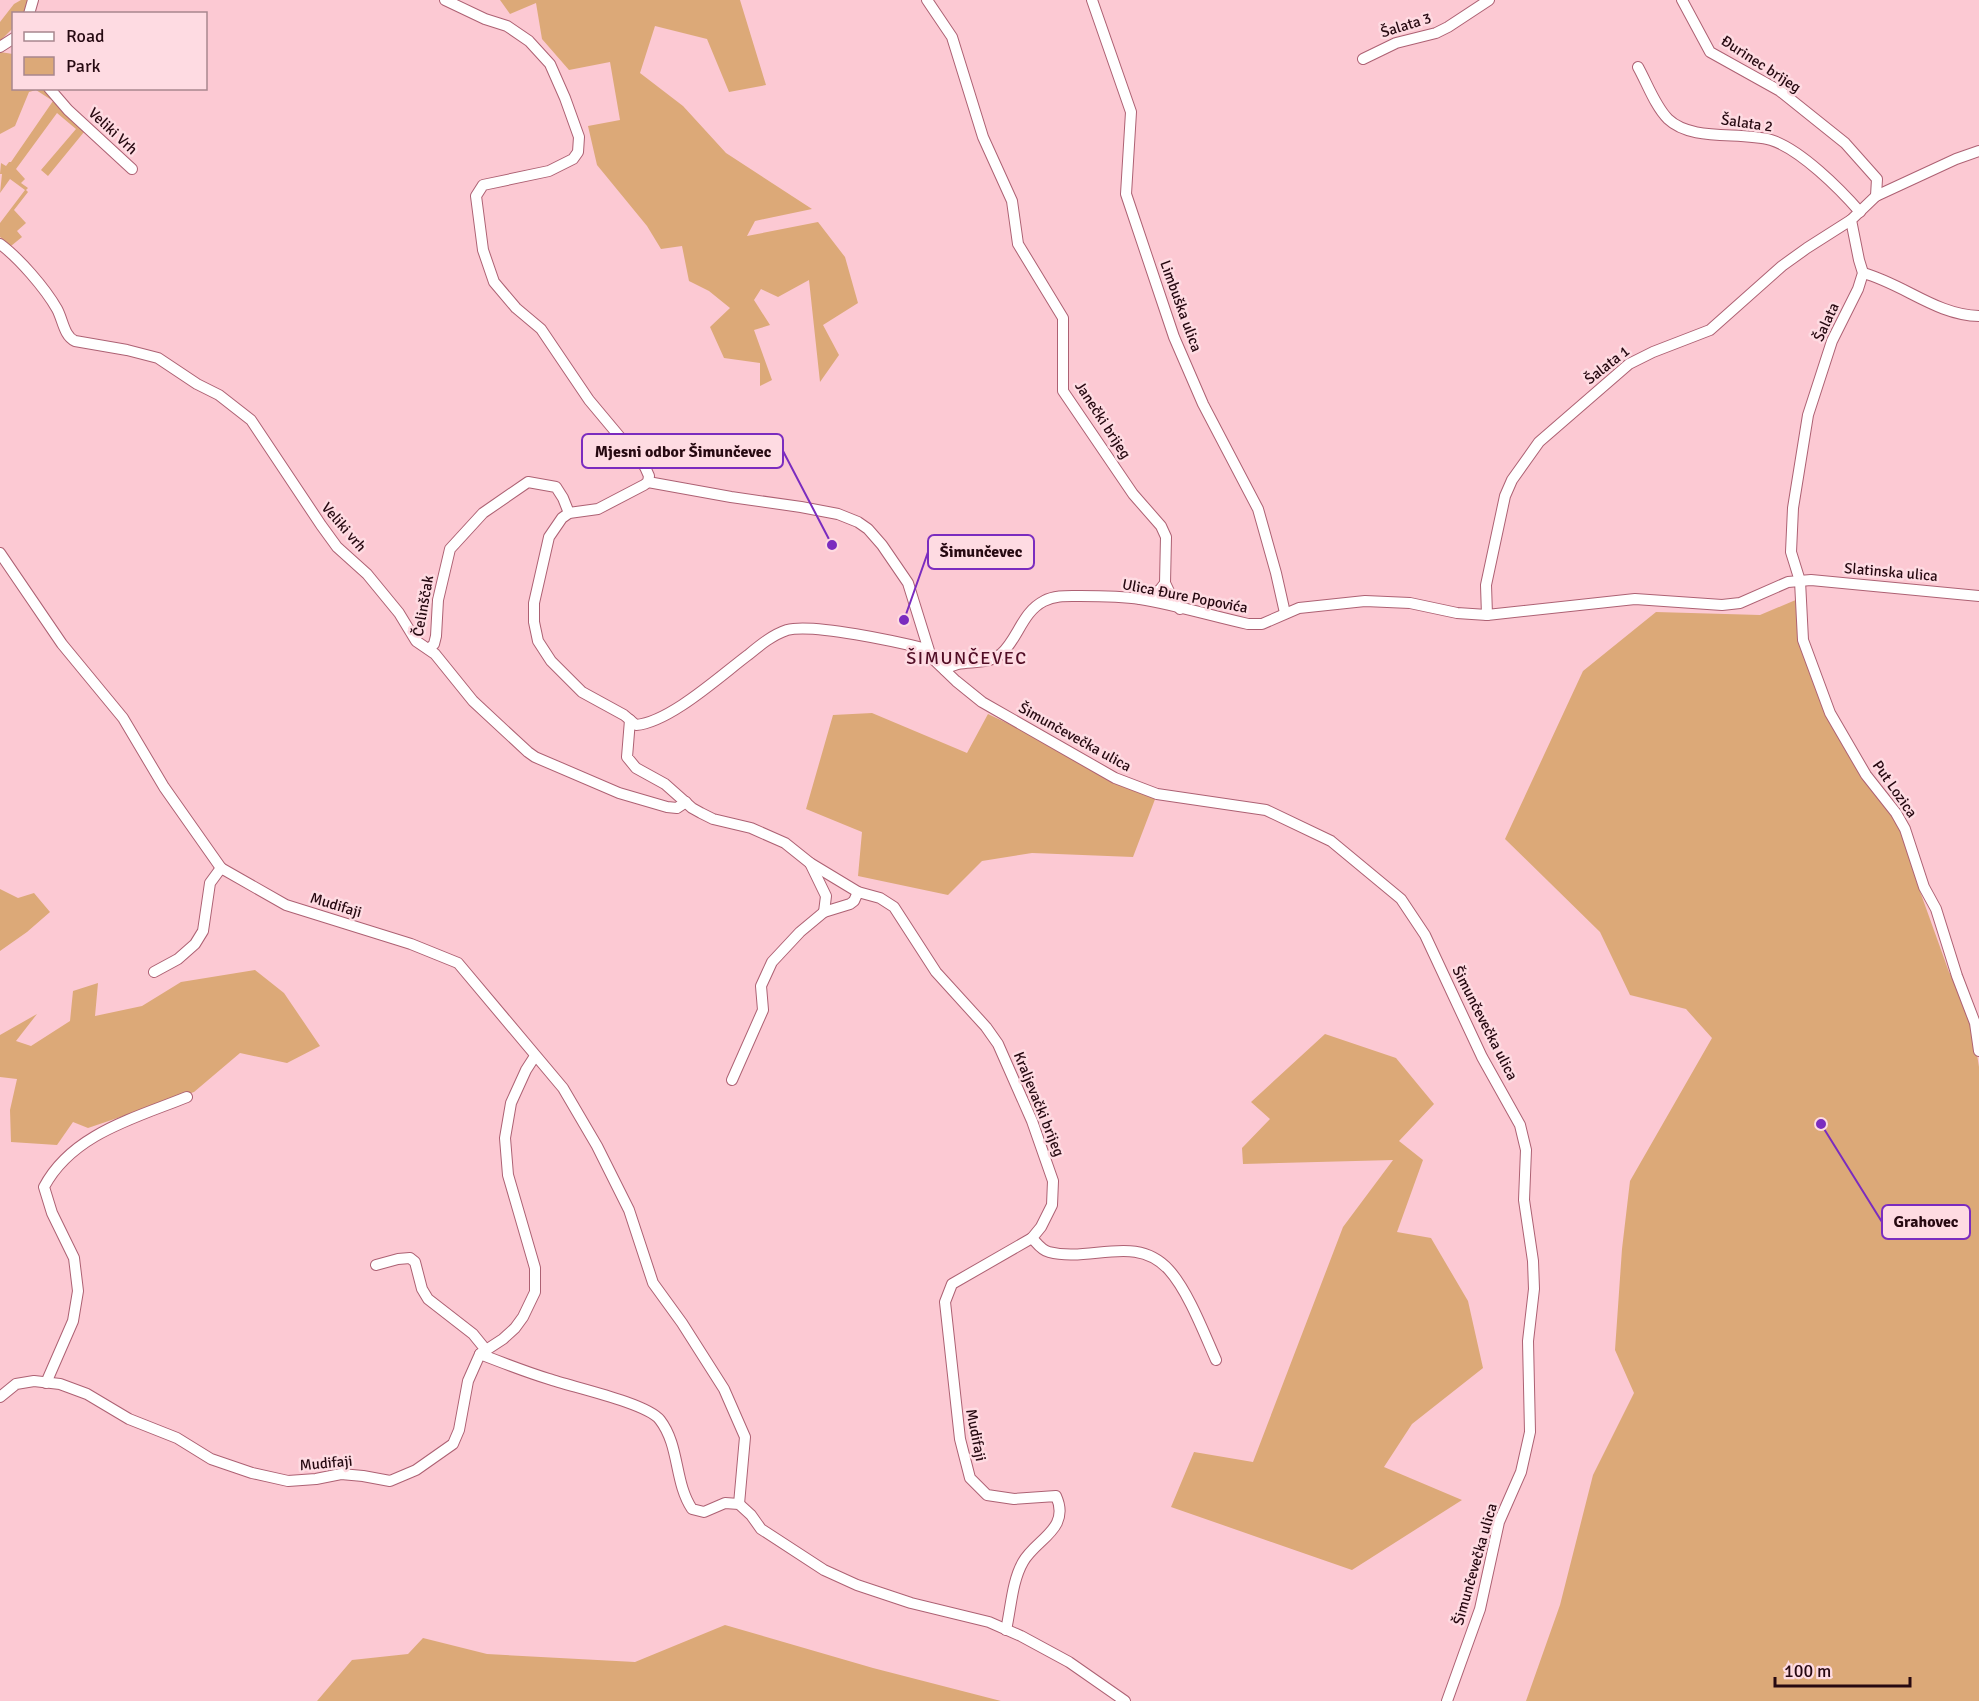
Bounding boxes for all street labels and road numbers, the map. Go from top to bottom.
street label: Šalata 3 [1378,8,1434,41]
street label: Đurinec brijeg [1718,32,1804,96]
street label: Veliki Vrh [85,104,141,158]
street label: Šalata 2 [1720,109,1774,136]
street label: Limbuška ulica [1156,258,1206,354]
street label: Šalata [1808,299,1843,344]
street label: Šalata 1 [1580,341,1633,388]
street label: Janečki brijeg [1071,378,1135,462]
street label: Veliki vrh [318,499,370,555]
street label: Slatinska ulica [1843,559,1939,585]
street label: Čelinščak [408,573,437,638]
street label: Ulica Đure Popovića [1121,575,1249,617]
street label: Šimunčevečka ulica [1016,698,1135,775]
street label: Put Lozica [1869,757,1921,821]
street label: Mudifaji [308,889,364,921]
street label: Šimunčevečka ulica [1448,962,1523,1083]
street label: Kraljevački brijeg [1010,1049,1068,1159]
street label: Mudifaji [962,1407,990,1463]
street label: Mudifaji [299,1452,353,1474]
street label: Šimunčevečka ulica [1448,1501,1501,1627]

